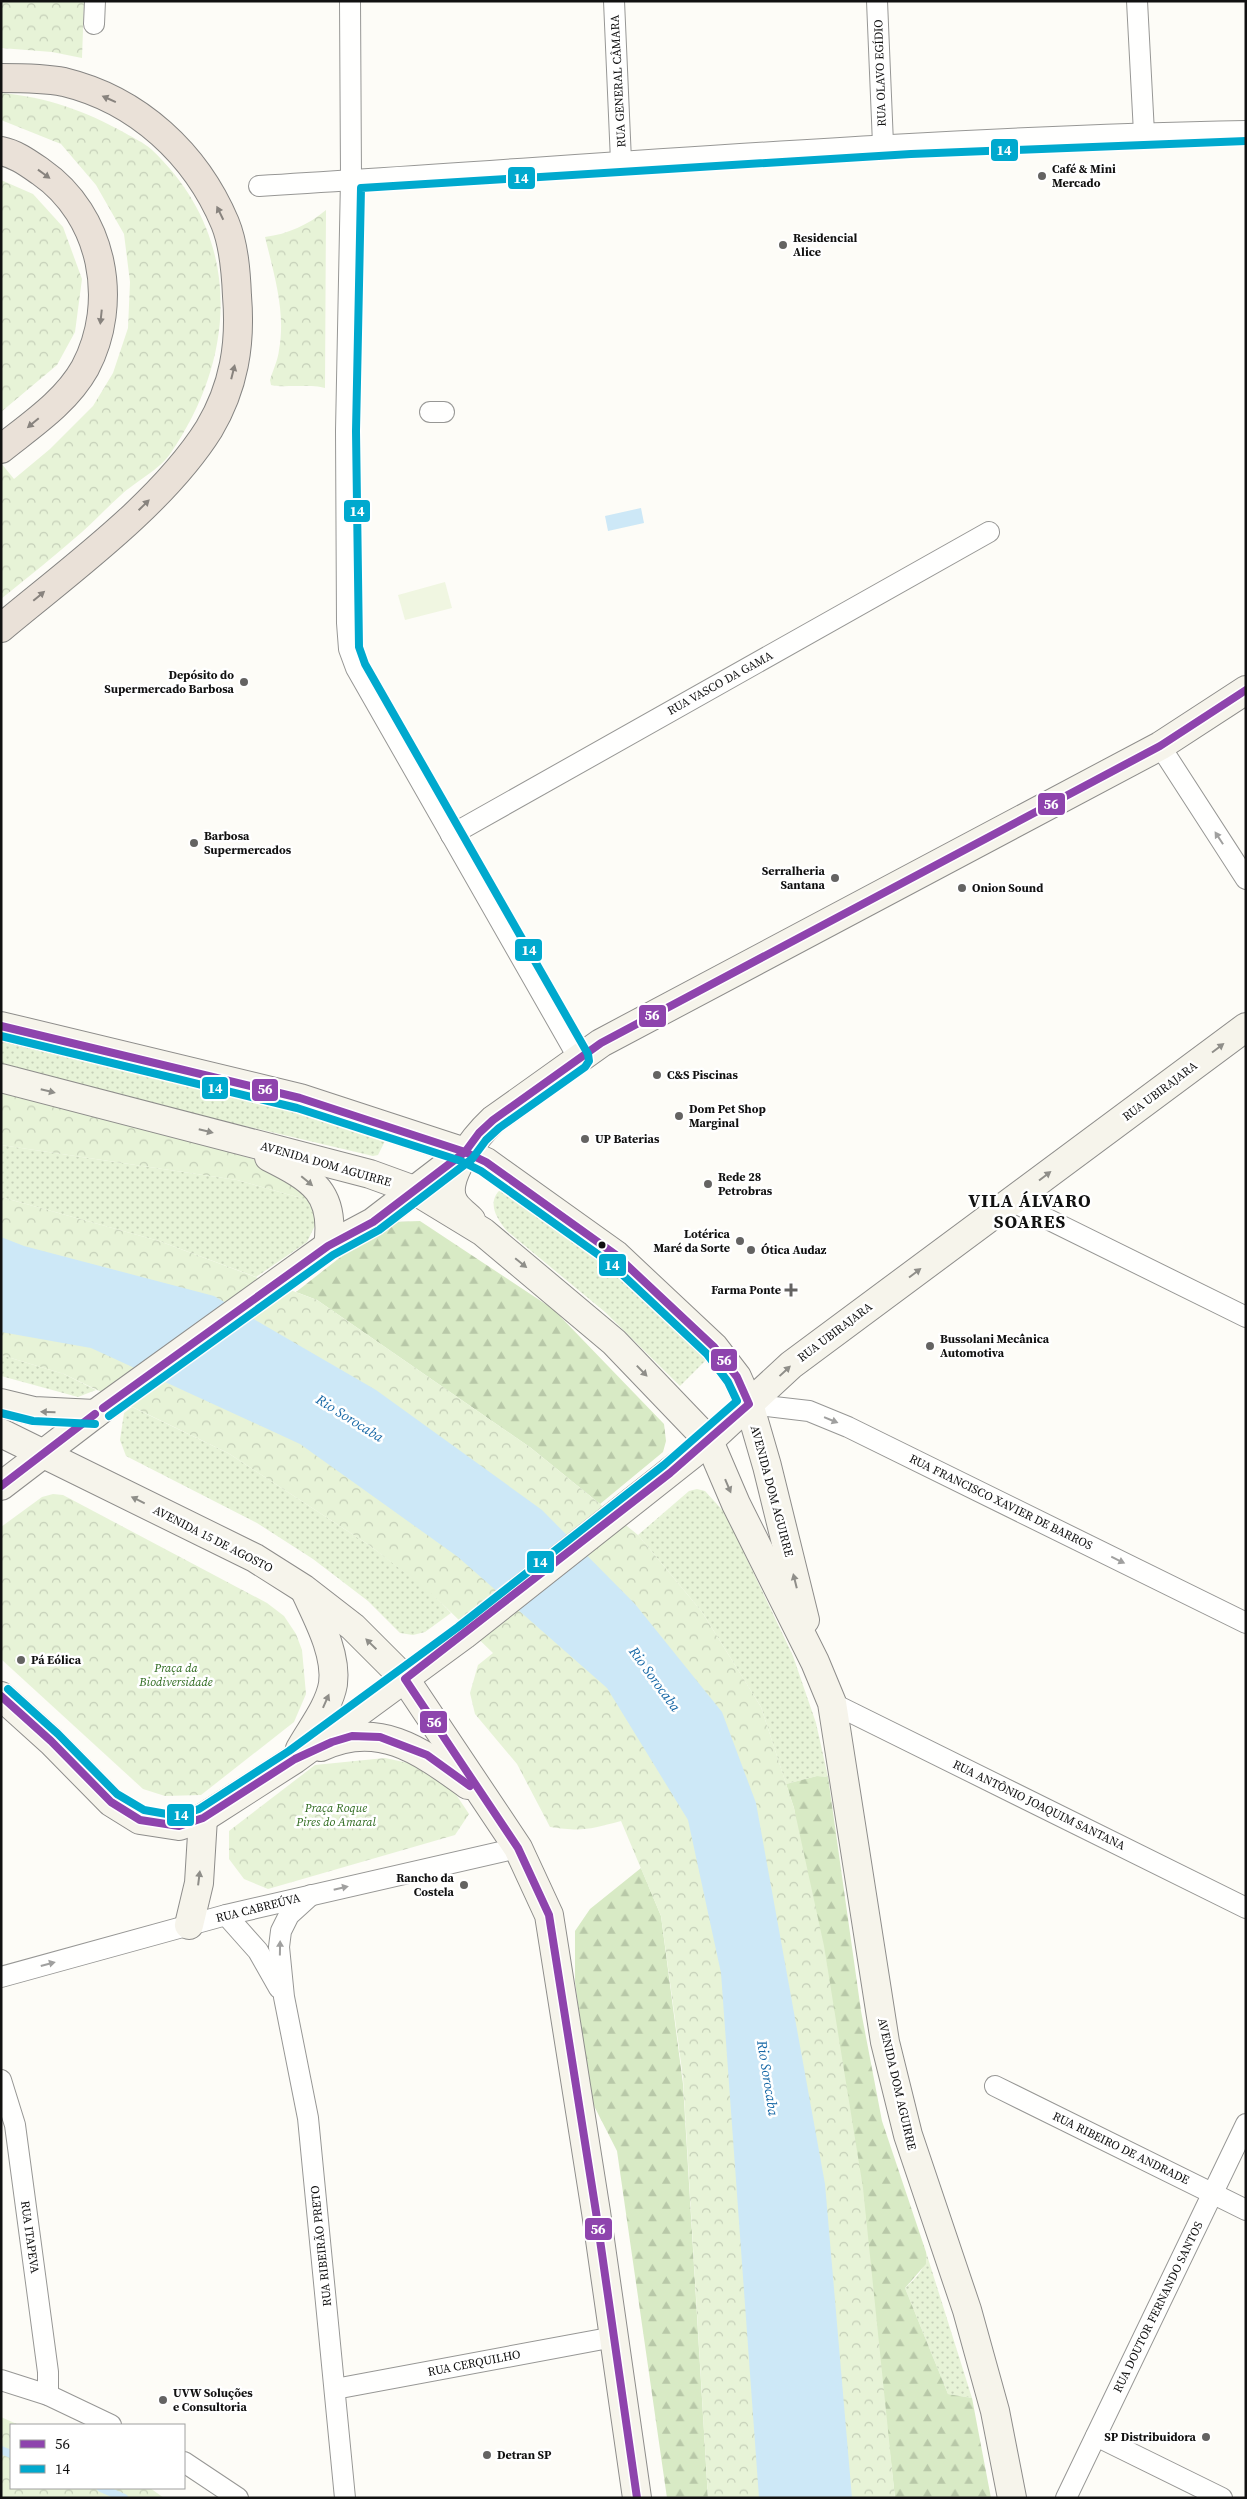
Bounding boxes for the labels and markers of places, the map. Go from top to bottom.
place label: Café & Mini Mercado [1052,161,1116,191]
marker: Café & Mini Mercado [1036,170,1048,182]
place label: Residencial Alice [793,230,858,260]
marker: Residencial Alice [777,239,789,251]
place label: Depósito do Supermercado Barbosa [104,667,235,697]
marker: Depósito do Supermercado Barbosa [238,676,250,688]
place label: Barbosa Supermercados [204,828,292,858]
marker: Barbosa Supermercados [188,837,200,849]
place label: Serralheria Santana [762,863,826,893]
marker: Serralheria Santana [829,872,841,884]
place label: Onion Sound [972,880,1043,896]
marker: Onion Sound [956,882,968,894]
place label: C&S Piscinas [667,1067,738,1083]
marker: C&S Piscinas [651,1069,663,1081]
place label: Dom Pet Shop Marginal [689,1101,766,1131]
marker: Dom Pet Shop Marginal [673,1110,685,1122]
place label: UP Baterias [595,1131,660,1147]
marker: UP Baterias [579,1133,591,1145]
place label: Rede 28 Petrobras [718,1169,773,1199]
marker: Rede 28 Petrobras [702,1178,714,1190]
place label: Lotérica Maré da Sorte [654,1226,731,1256]
marker: Lotérica Maré da Sorte [734,1235,746,1247]
unlabelled marker [597,1240,607,1250]
place label: Ótica Audaz [761,1242,827,1258]
marker: Ótica Audaz [745,1244,757,1256]
place label: Farma Ponte [711,1282,781,1298]
marker: Farma Ponte [785,1284,797,1296]
place label: Bussolani Mecânica Automotiva [940,1331,1050,1361]
marker: Bussolani Mecânica Automotiva [924,1340,936,1352]
place label: Pá Eólica [31,1652,82,1668]
marker: Pá Eólica [15,1654,27,1666]
place label: Rancho da Costela [396,1870,455,1900]
marker: Rancho da Costela [458,1879,470,1891]
place label: UVW Soluções e Consultoria [173,2385,253,2415]
marker: UVW Soluções e Consultoria [157,2394,169,2406]
place label: SP Distribuidora [1104,2429,1197,2445]
marker: SP Distribuidora [1200,2431,1212,2443]
place label: Detran SP [497,2447,552,2463]
marker: Detran SP [481,2449,493,2461]

